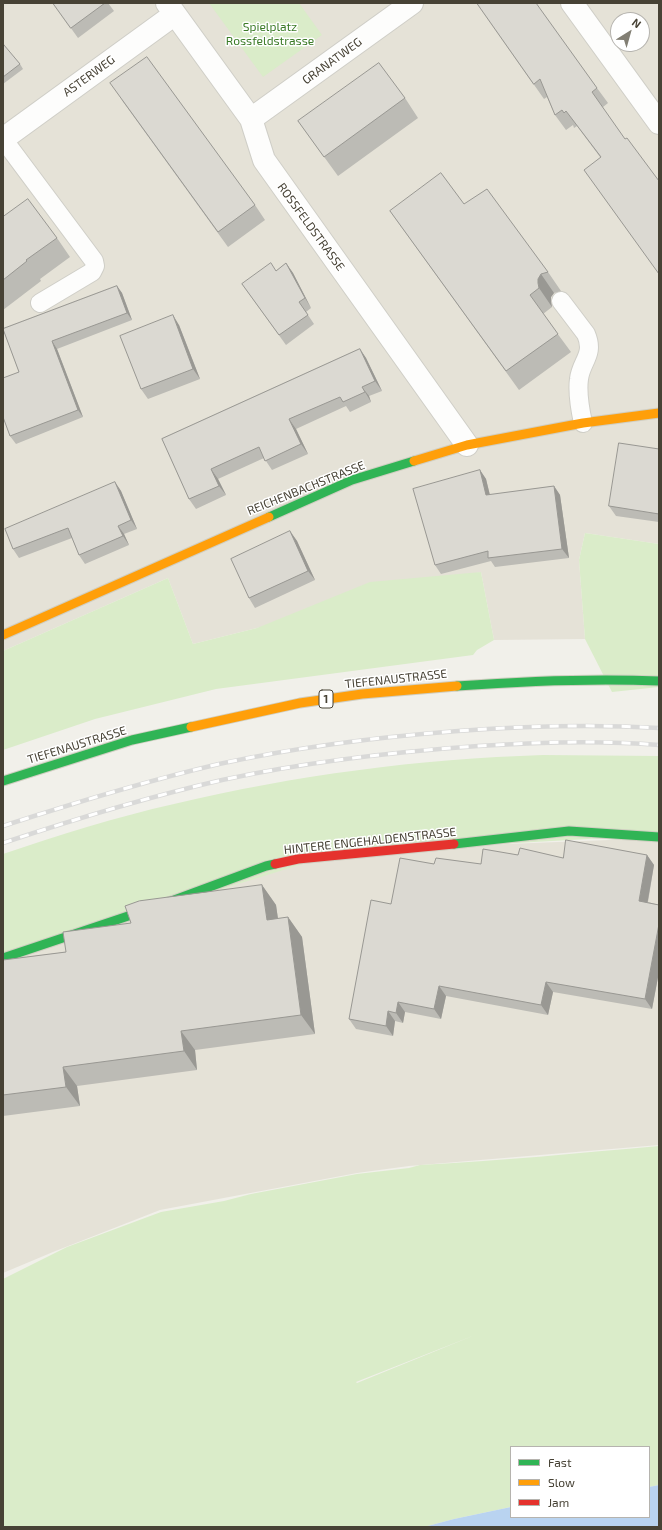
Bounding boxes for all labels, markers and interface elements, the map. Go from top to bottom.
north arrow [610,12,650,52]
text: N [630,15,644,30]
park label: Spielplatz Rossfeldstrasse [226,20,314,48]
street label: GRANATWEG [299,35,365,87]
street label: ASTERWEG [60,52,118,100]
street label: ROSSFELDSTRASSE [274,180,348,274]
street label: REICHENBACHSTRASSE [245,458,367,518]
street label: TIEFENAUSTRASSE [344,666,448,692]
road number: 1 [319,690,333,708]
street label: TIEFENAUSTRASSE [26,723,128,767]
street label: HINTERE ENGEHALDENSTRASSE [283,825,457,857]
legend [510,1446,650,1518]
text: Fast [548,1455,571,1469]
text: Slow [548,1475,575,1489]
text: Jam [548,1495,569,1509]

